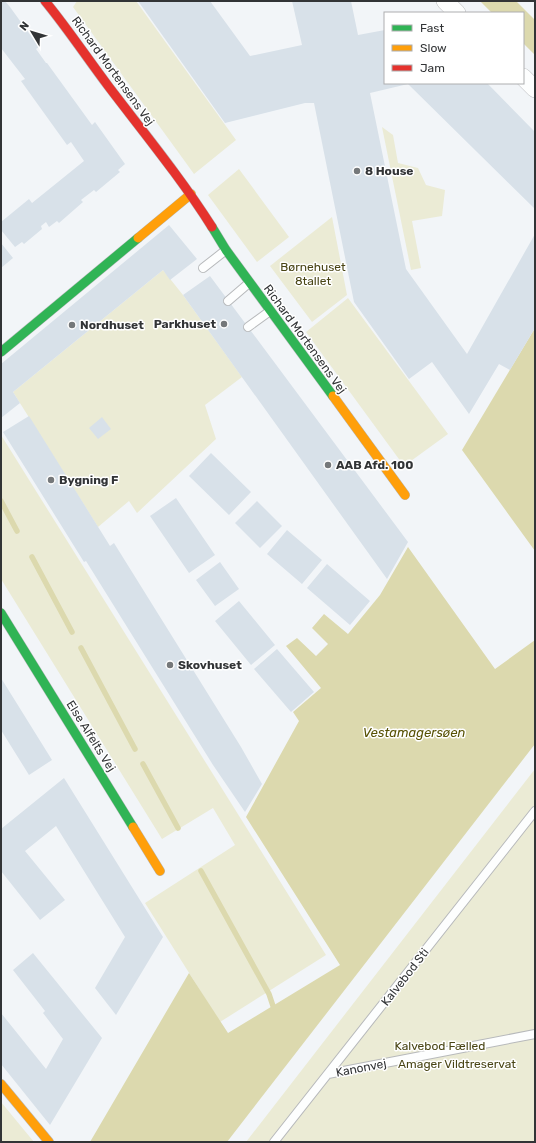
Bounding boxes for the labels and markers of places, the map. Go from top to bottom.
place label: 8 House [365,164,413,178]
marker: 8 House [352,166,362,176]
place label: Parkhuset [154,317,216,331]
place label: Nordhuset [80,318,144,332]
marker: Parkhuset [219,319,229,329]
marker: Nordhuset [67,320,77,330]
place label: AAB Afd. 100 [336,458,413,472]
marker: AAB Afd. 100 [323,460,333,470]
place label: Bygning F [59,473,118,487]
marker: Bygning F [46,475,56,485]
place label: Skovhuset [178,658,242,672]
marker: Skovhuset [165,660,175,670]

